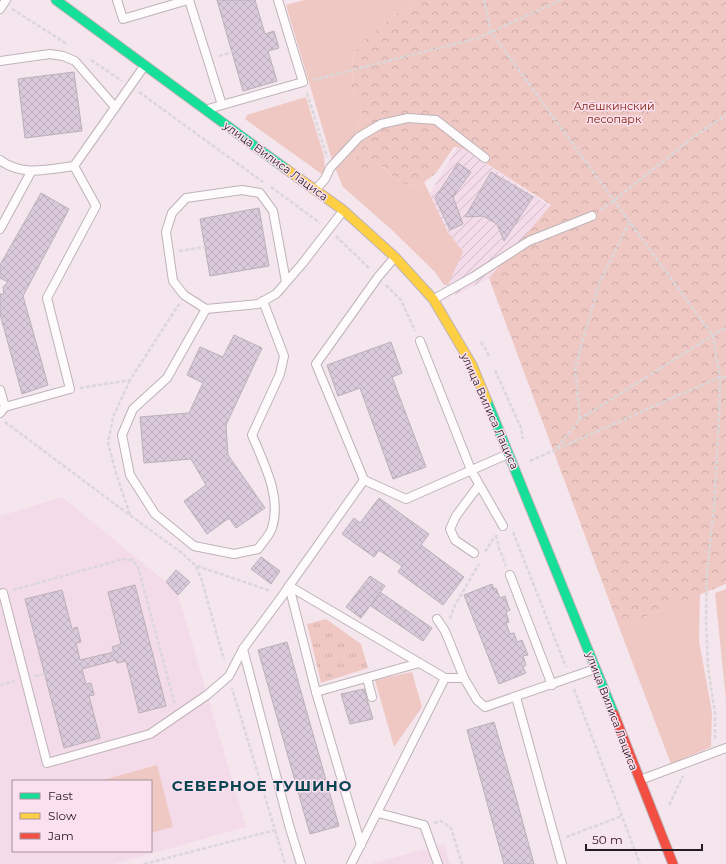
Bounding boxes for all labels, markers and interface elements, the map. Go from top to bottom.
park label: Алёшкинский лесопарк [573,99,655,126]
street label: улица Вилиса Лациса [220,118,331,204]
street label: улица Вилиса Лациса [458,350,522,471]
street label: улица Вилиса Лациса [583,649,641,772]
district label: СЕВЕРНОЕ ТУШИНО [172,776,352,795]
legend [12,780,152,852]
text: Fast [48,788,73,803]
text: Slow [48,808,77,823]
scale bar [586,826,702,852]
text: Jam [47,828,74,843]
text: 50 m [592,832,623,847]

